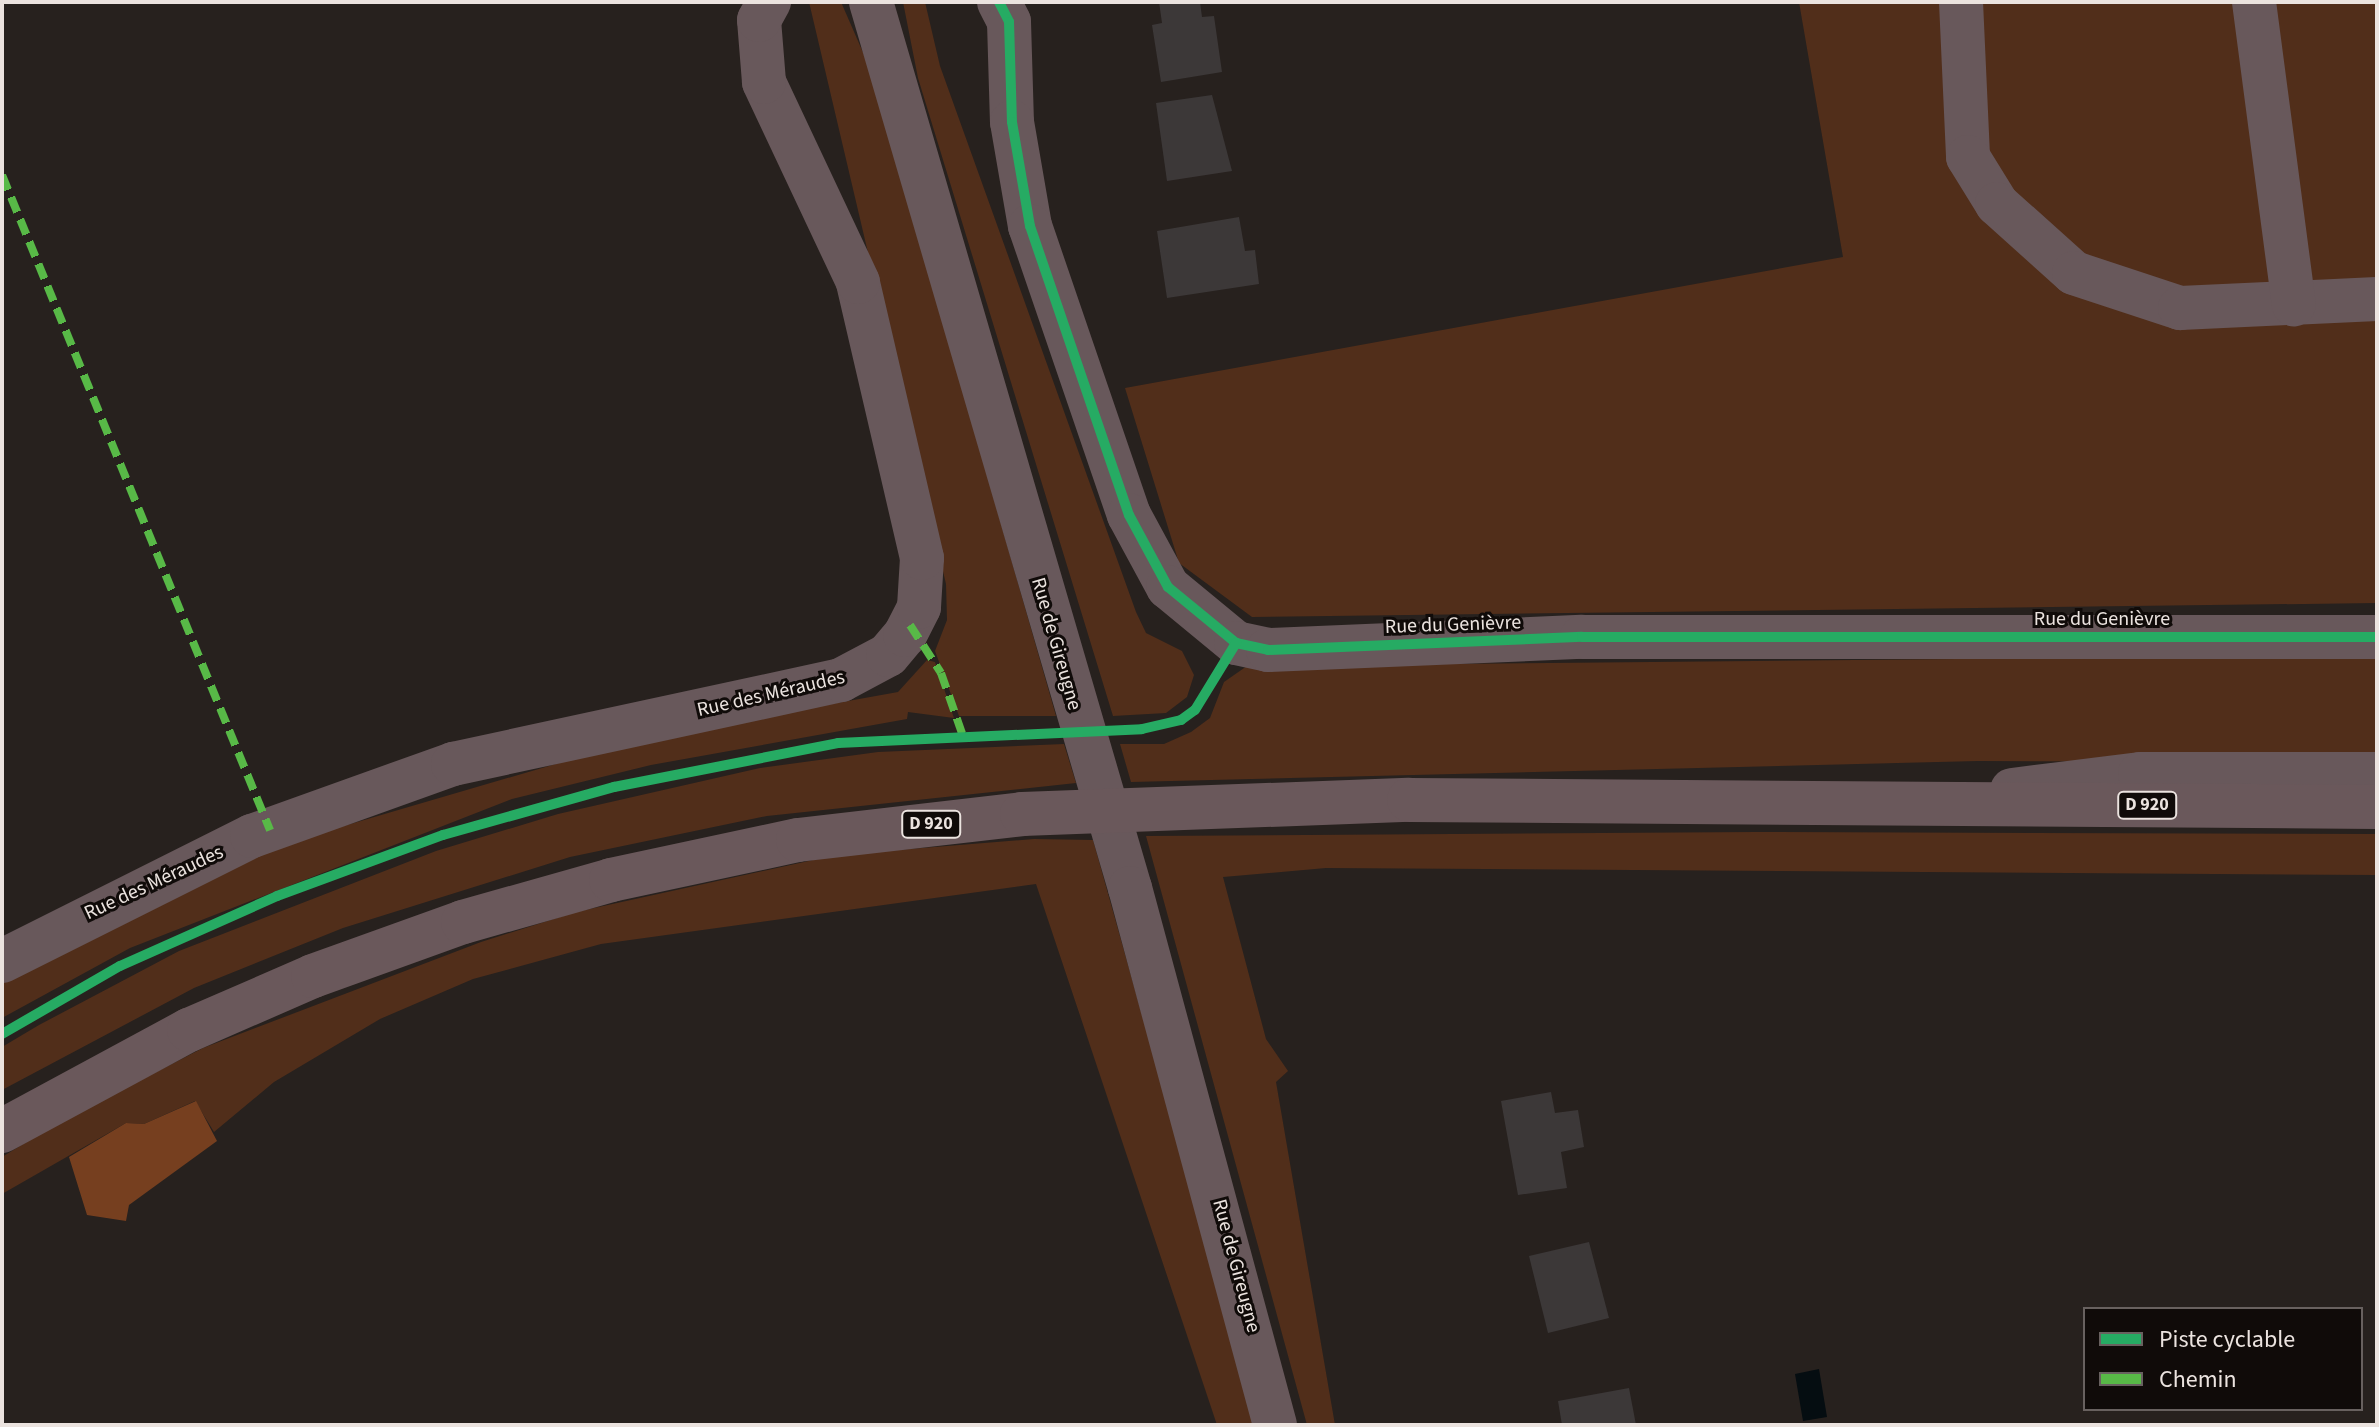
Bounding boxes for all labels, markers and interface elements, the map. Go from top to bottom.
street label: Rue de Gireugne [1026,575,1086,713]
street label: Rue du Genièvre [2034,607,2170,631]
street label: Rue du Genièvre [1384,611,1522,639]
street label: Rue des Méraudes [695,665,847,723]
road number: D 920 [2117,791,2177,819]
road number: D 920 [901,810,961,838]
street label: Rue des Méraudes [81,840,227,926]
street label: Rue de Gireugne [1207,1197,1265,1335]
legend [2083,1307,2363,1411]
text: Piste cyclable [2159,1322,2295,1357]
text: Chemin [2159,1362,2237,1397]

